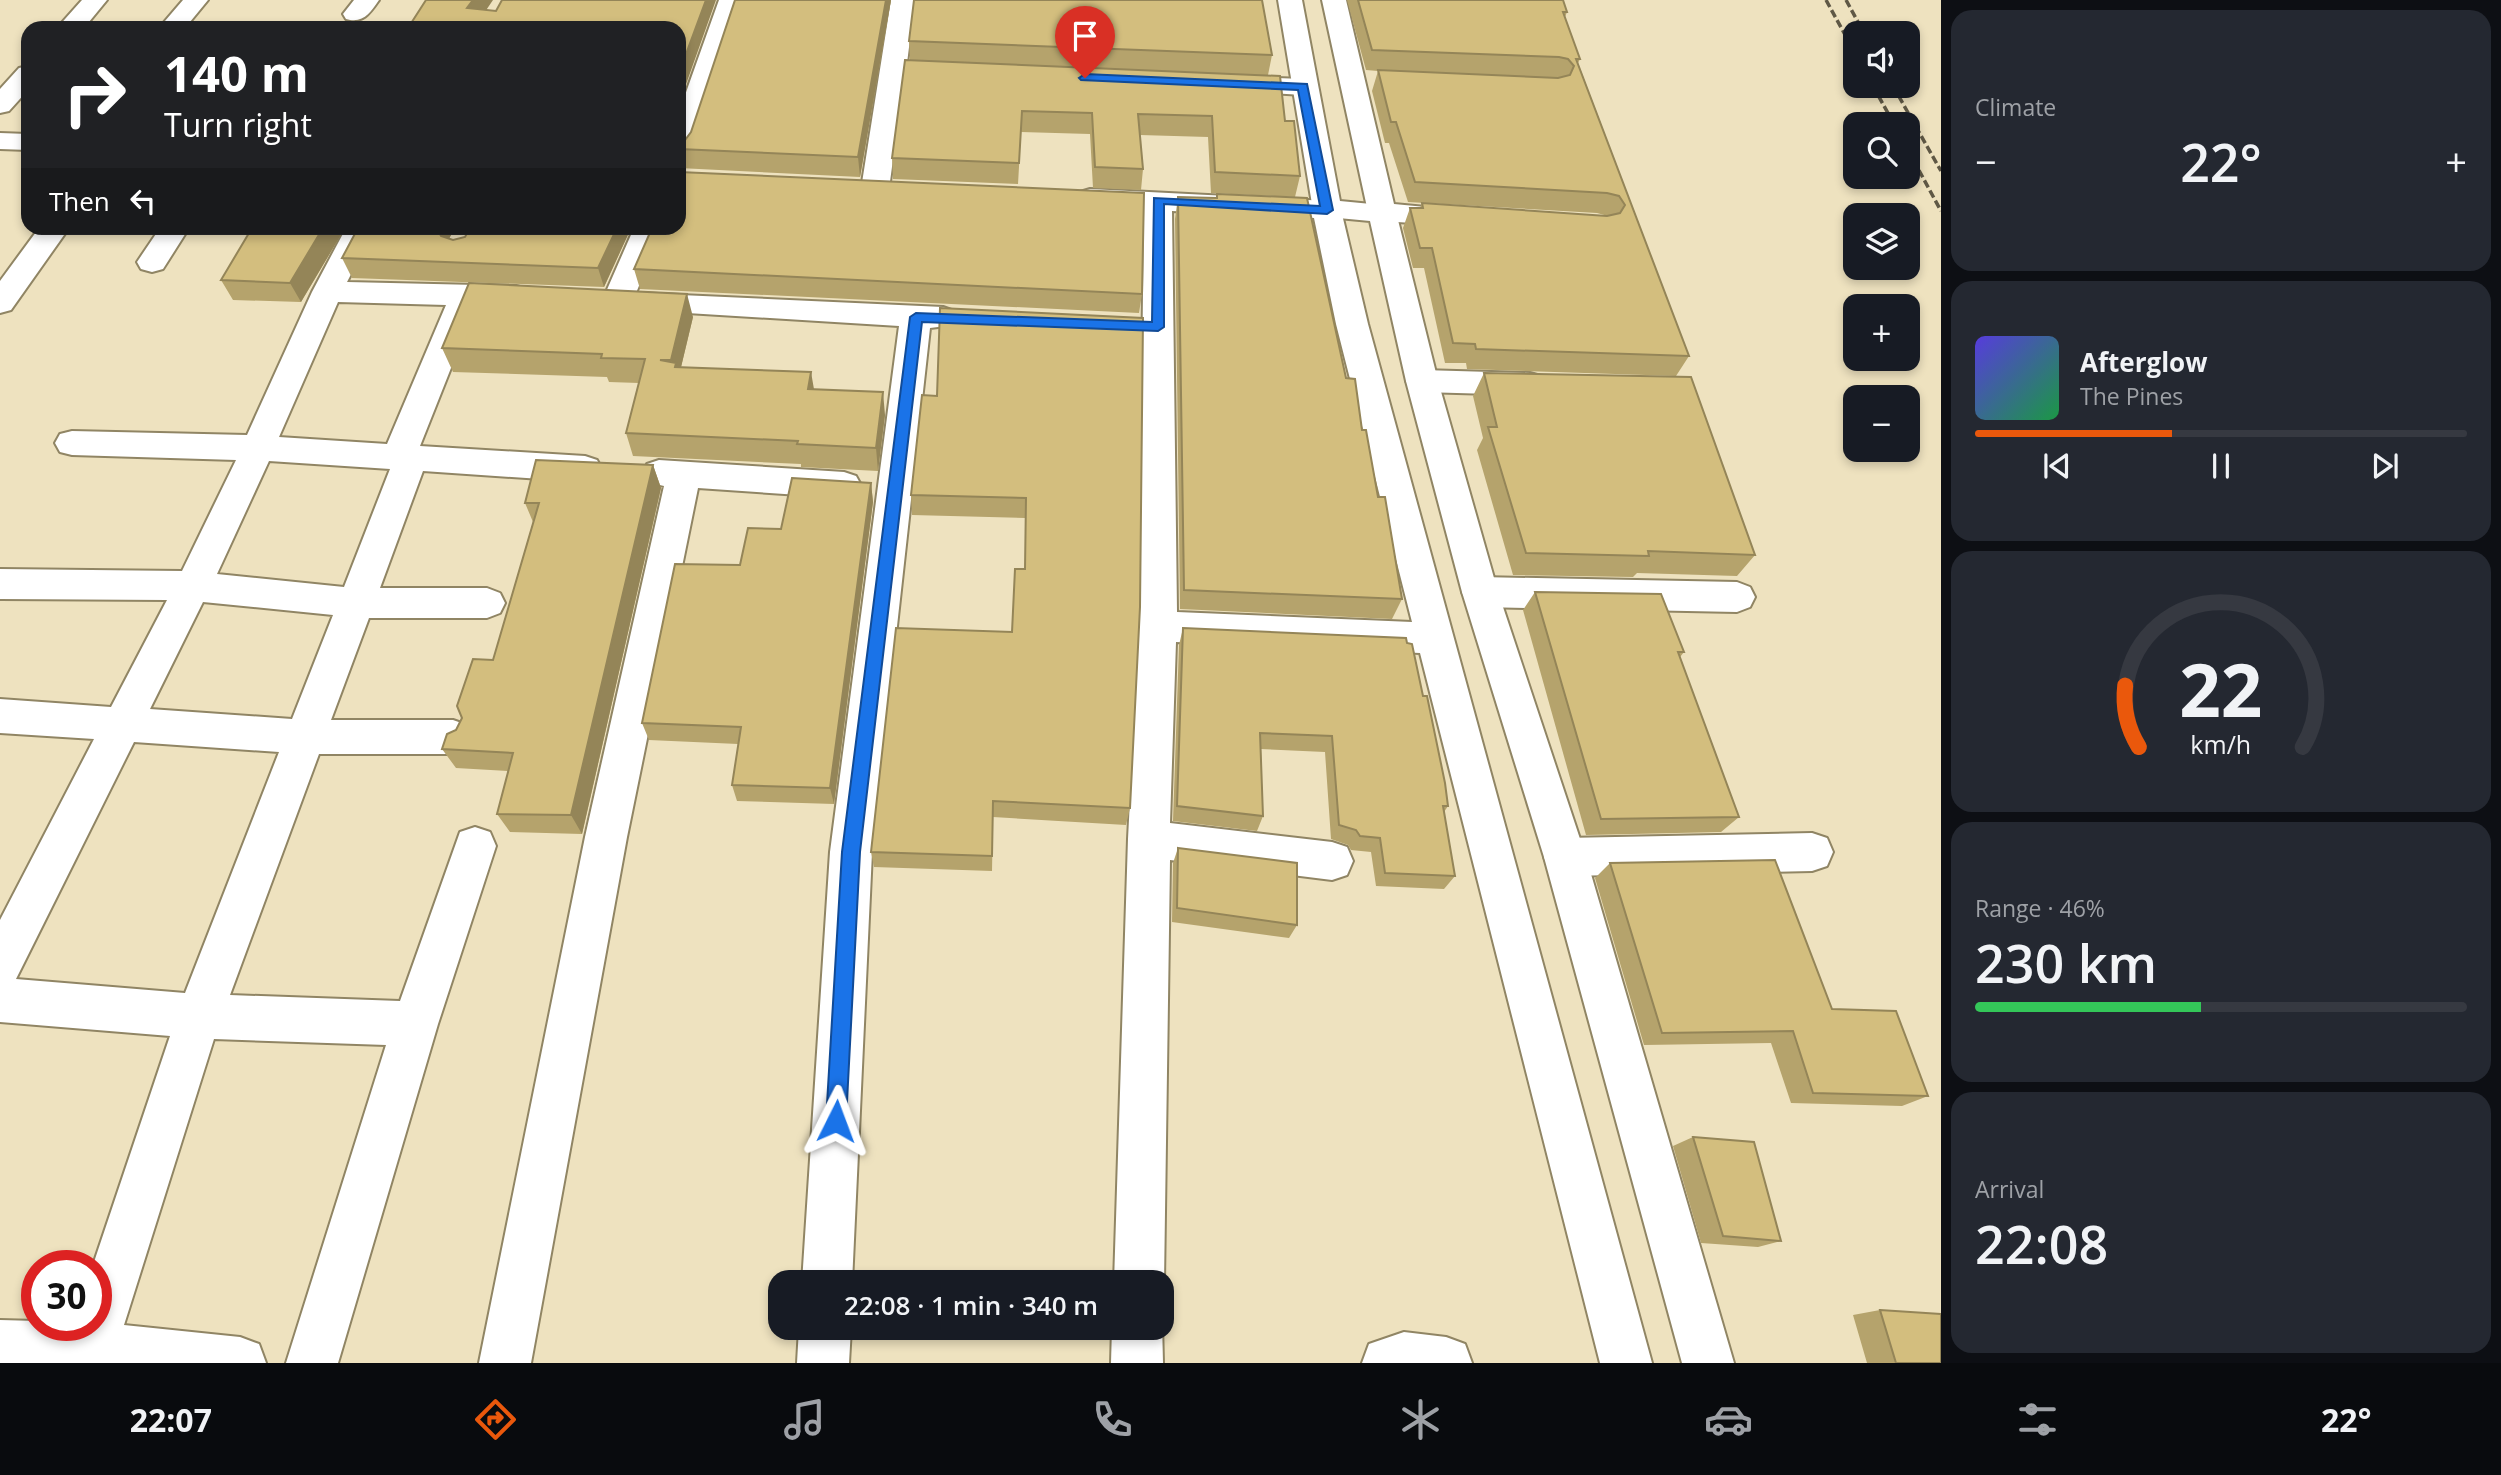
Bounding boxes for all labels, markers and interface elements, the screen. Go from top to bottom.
pin [1055,6,1115,78]
icon: arrive [1066,17,1104,55]
map controls [1843,21,1920,462]
button: sound [1843,21,1920,98]
text: 140 m [164,40,309,106]
icon: right [49,49,140,140]
text: Climate [1975,91,2056,123]
text: Turn right [164,103,312,146]
button: search [1843,112,1920,189]
text: 22° [2180,126,2262,197]
text: − [1975,135,1997,187]
text: + [2445,135,2467,187]
icon: left [124,182,162,220]
text: Then [49,183,110,219]
button: layers [1843,203,1920,280]
button: + [1843,294,1920,371]
text: Afterglow [2080,344,2207,380]
text: The Pines [2080,380,2183,412]
button: − [1843,385,1920,462]
icon: previous [2038,447,2076,485]
icon: pause [2202,447,2240,485]
icon: next [2366,447,2404,485]
text: 22 [2179,640,2263,739]
text: km/h [2191,727,2251,761]
text: Range · 46% [1975,892,2105,924]
text: 230 km [1975,927,2157,998]
position arrow [799,1084,873,1158]
text: Arrival [1975,1173,2044,1205]
text: 22:08 [1975,1208,2108,1279]
speed limit sign: 30 [21,1250,112,1341]
text: 22:08 · 1 min · 340 m [844,1287,1098,1323]
icon: directions [471,1395,520,1444]
icon: music [780,1395,829,1444]
icon: phone [1088,1395,1137,1444]
icon: climate [1396,1395,1445,1444]
icon: car [1704,1395,1753,1444]
icon: filters [2013,1395,2062,1444]
text: 22:07 [130,1398,212,1441]
text: 22° [2321,1398,2371,1441]

